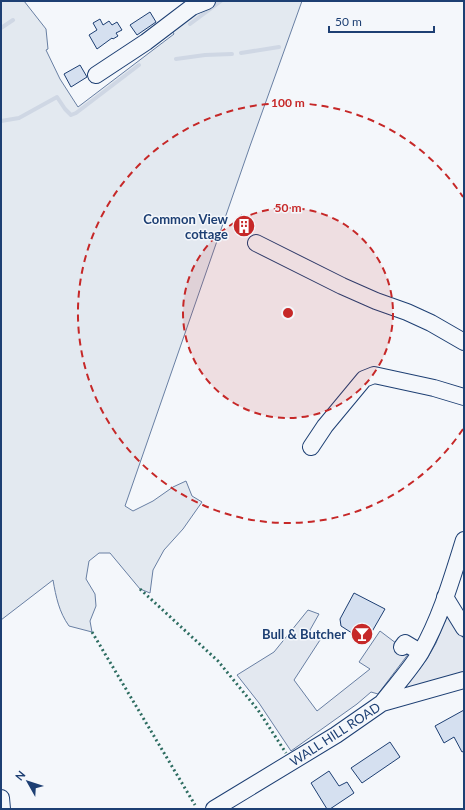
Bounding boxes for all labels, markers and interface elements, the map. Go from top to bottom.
scale bar [329,8,434,34]
text: 50 m [335,14,362,29]
text: 100 m [271,95,305,110]
text: 50 m [275,200,301,215]
place label: Common View cottage [143,211,229,242]
building icon: Common View cottage [231,213,257,239]
centre of rings [281,306,295,320]
bar icon: Bull & Butcher [349,621,375,647]
place label: Bull & Butcher [262,626,346,642]
street label: WALL HILL ROAD [287,699,383,769]
north arrow [8,762,48,802]
text: N [12,768,28,783]

